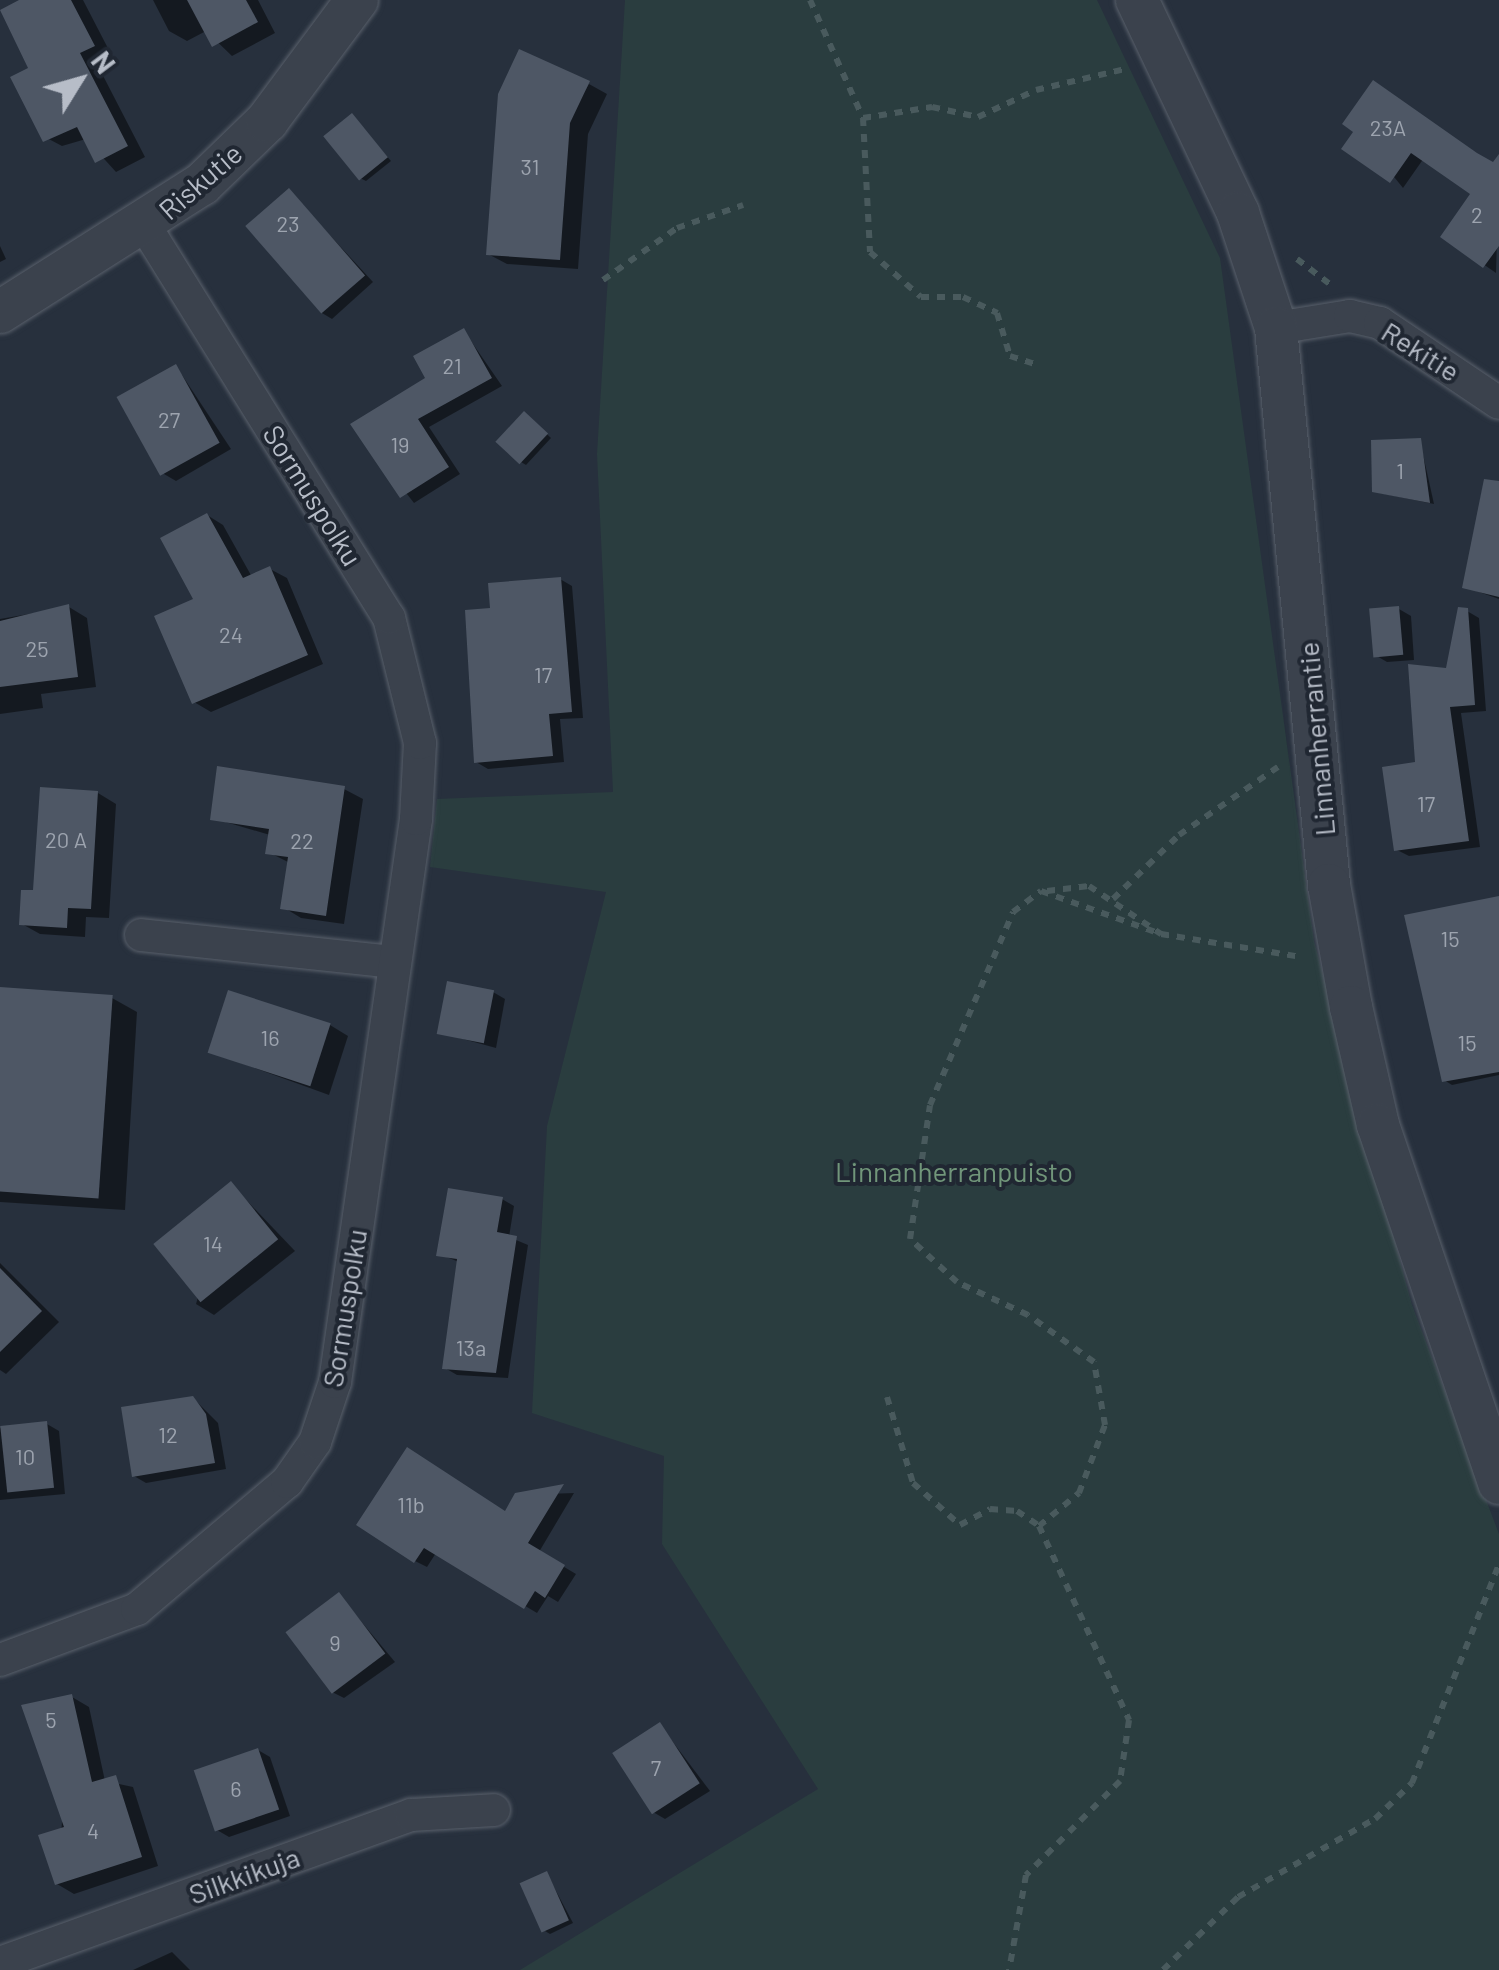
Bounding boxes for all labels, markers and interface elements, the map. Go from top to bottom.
north arrow [30,30,130,130]
text: N [85,44,123,80]
house number: 23A [1370,115,1406,141]
street label: Riskutie [152,136,248,226]
house number: 31 [521,154,539,180]
house number: 2 [1471,202,1483,228]
house number: 23 [277,211,299,237]
street label: Rekitie [1376,314,1466,388]
house number: 21 [442,353,462,379]
house number: 27 [158,407,180,433]
street label: Sormuspolku [257,418,369,572]
house number: 19 [390,432,410,458]
house number: 1 [1396,458,1404,484]
house number: 24 [219,622,243,648]
house number: 25 [25,636,49,662]
street label: Linnanherrantie [1291,641,1341,837]
house number: 17 [534,662,552,688]
house number: 17 [1417,791,1435,817]
house number: 20 A [45,827,87,853]
house number: 22 [290,828,314,854]
house number: 15 [1440,926,1460,952]
house number: 16 [260,1025,280,1051]
house number: 15 [1457,1030,1477,1056]
park label: Linnanherranpuisto [835,1154,1073,1188]
street label: Sormuspolku [315,1227,373,1389]
house number: 14 [203,1231,223,1257]
house number: 13a [456,1335,486,1361]
house number: 12 [158,1422,178,1448]
house number: 10 [15,1444,35,1470]
house number: 11b [397,1492,425,1518]
house number: 9 [329,1630,341,1656]
house number: 5 [45,1707,57,1733]
house number: 7 [651,1755,661,1781]
house number: 6 [230,1776,242,1802]
house number: 4 [87,1818,99,1844]
street label: Silkkikuja [184,1839,304,1911]

